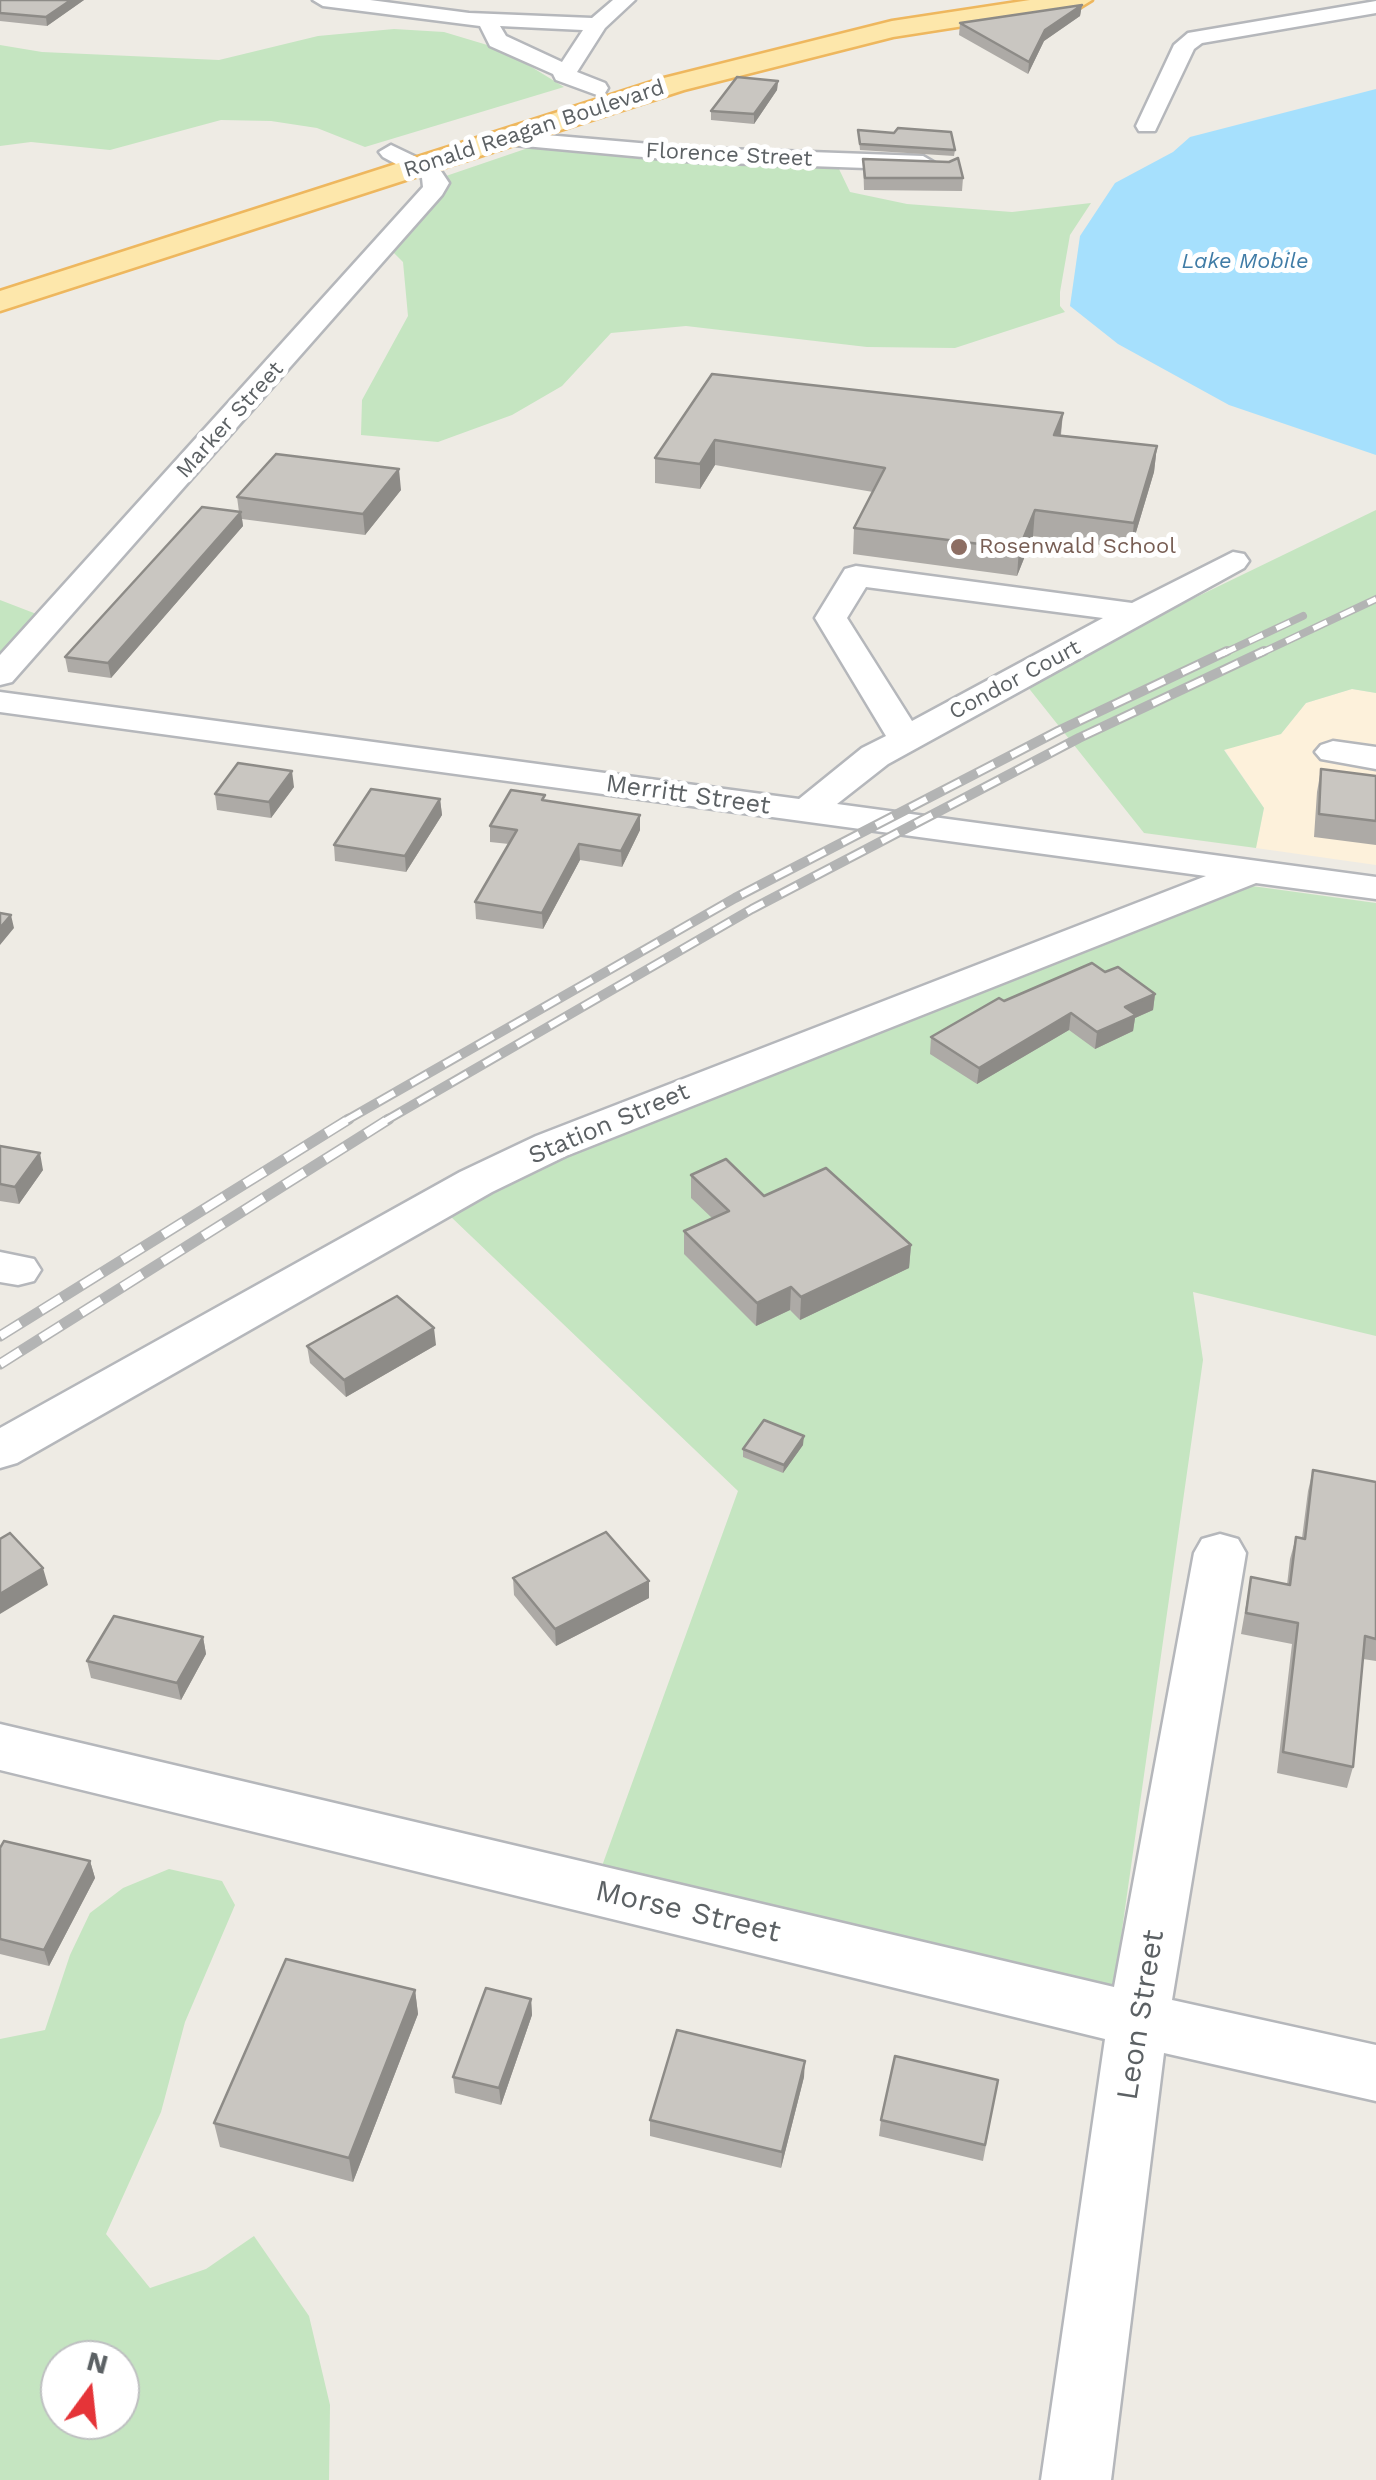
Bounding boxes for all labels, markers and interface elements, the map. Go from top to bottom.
street label: Ronald Reagan Boulevard [400,74,668,184]
street label: Florence Street [645,137,813,173]
water label: Lake Mobile [1181,249,1309,275]
street label: Marker Street [171,356,289,484]
place label: Rosenwald School [979,534,1176,560]
marker: Rosenwald School [948,536,970,558]
street label: Condor Court [945,634,1085,726]
street label: Merritt Street [604,769,772,821]
street label: Station Street [524,1077,694,1171]
street label: Morse Street [592,1873,784,1951]
street label: Leon Street [1110,1927,1172,2103]
north arrow [40,2340,140,2440]
text: N [83,2344,112,2381]

